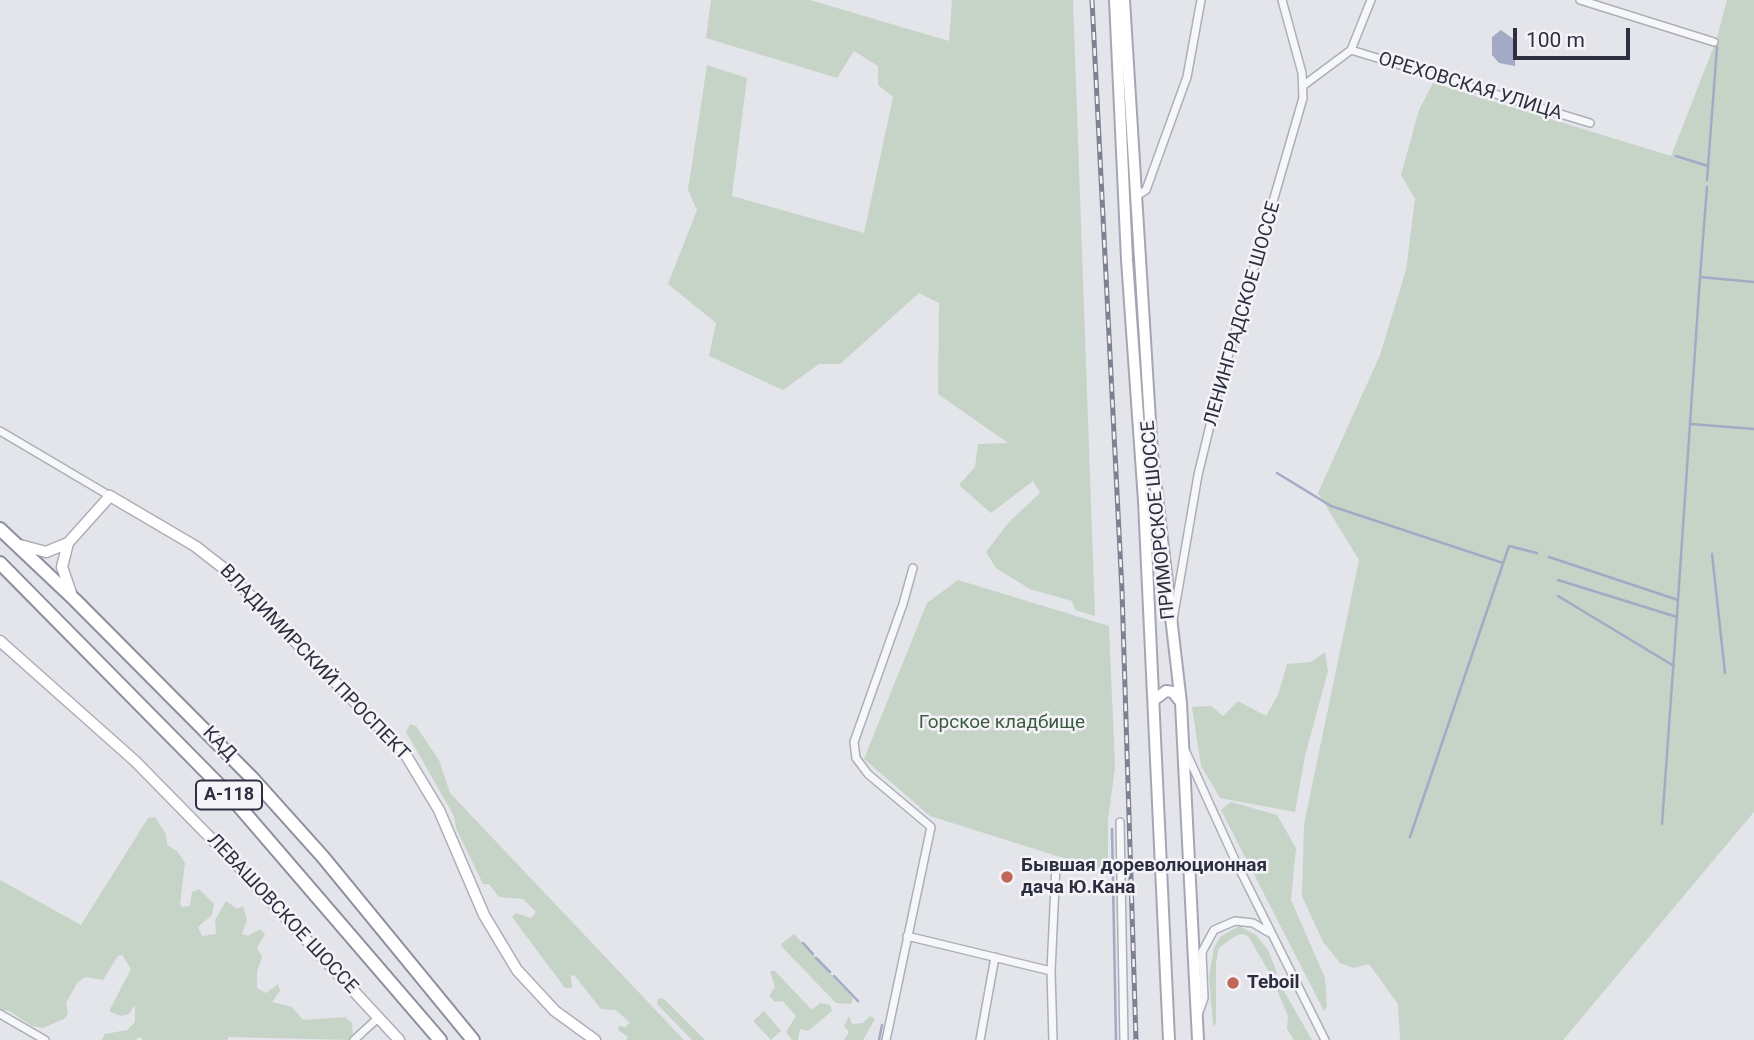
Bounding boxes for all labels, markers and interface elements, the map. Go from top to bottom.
scale bar [1516,14,1633,58]
text: 100 m [1526,28,1585,52]
street label: ОРЕХОВСКАЯ УЛИЦА [1375,48,1565,126]
street label: ЛЕНИНГРАДСКОЕ ШОССЕ [1200,199,1286,429]
street label: ПРИМОРСКОЕ ШОССЕ [1137,419,1181,621]
street label: ВЛАДИМИРСКИЙ ПРОСПЕКТ [214,560,414,766]
park label: Горское кладбище [919,712,1085,734]
street label: КАД [197,722,241,766]
road number: А-118 [196,780,262,810]
street label: ЛЕВАШОВСКОЕ ШОССЕ [202,829,362,999]
place label: Бывшая дореволюционная дача Ю.Кана [1021,855,1267,899]
marker: Бывшая дореволюционная дача Ю.Кана [999,869,1015,885]
place label: Teboil [1247,972,1300,994]
marker: Teboil [1225,975,1241,991]

